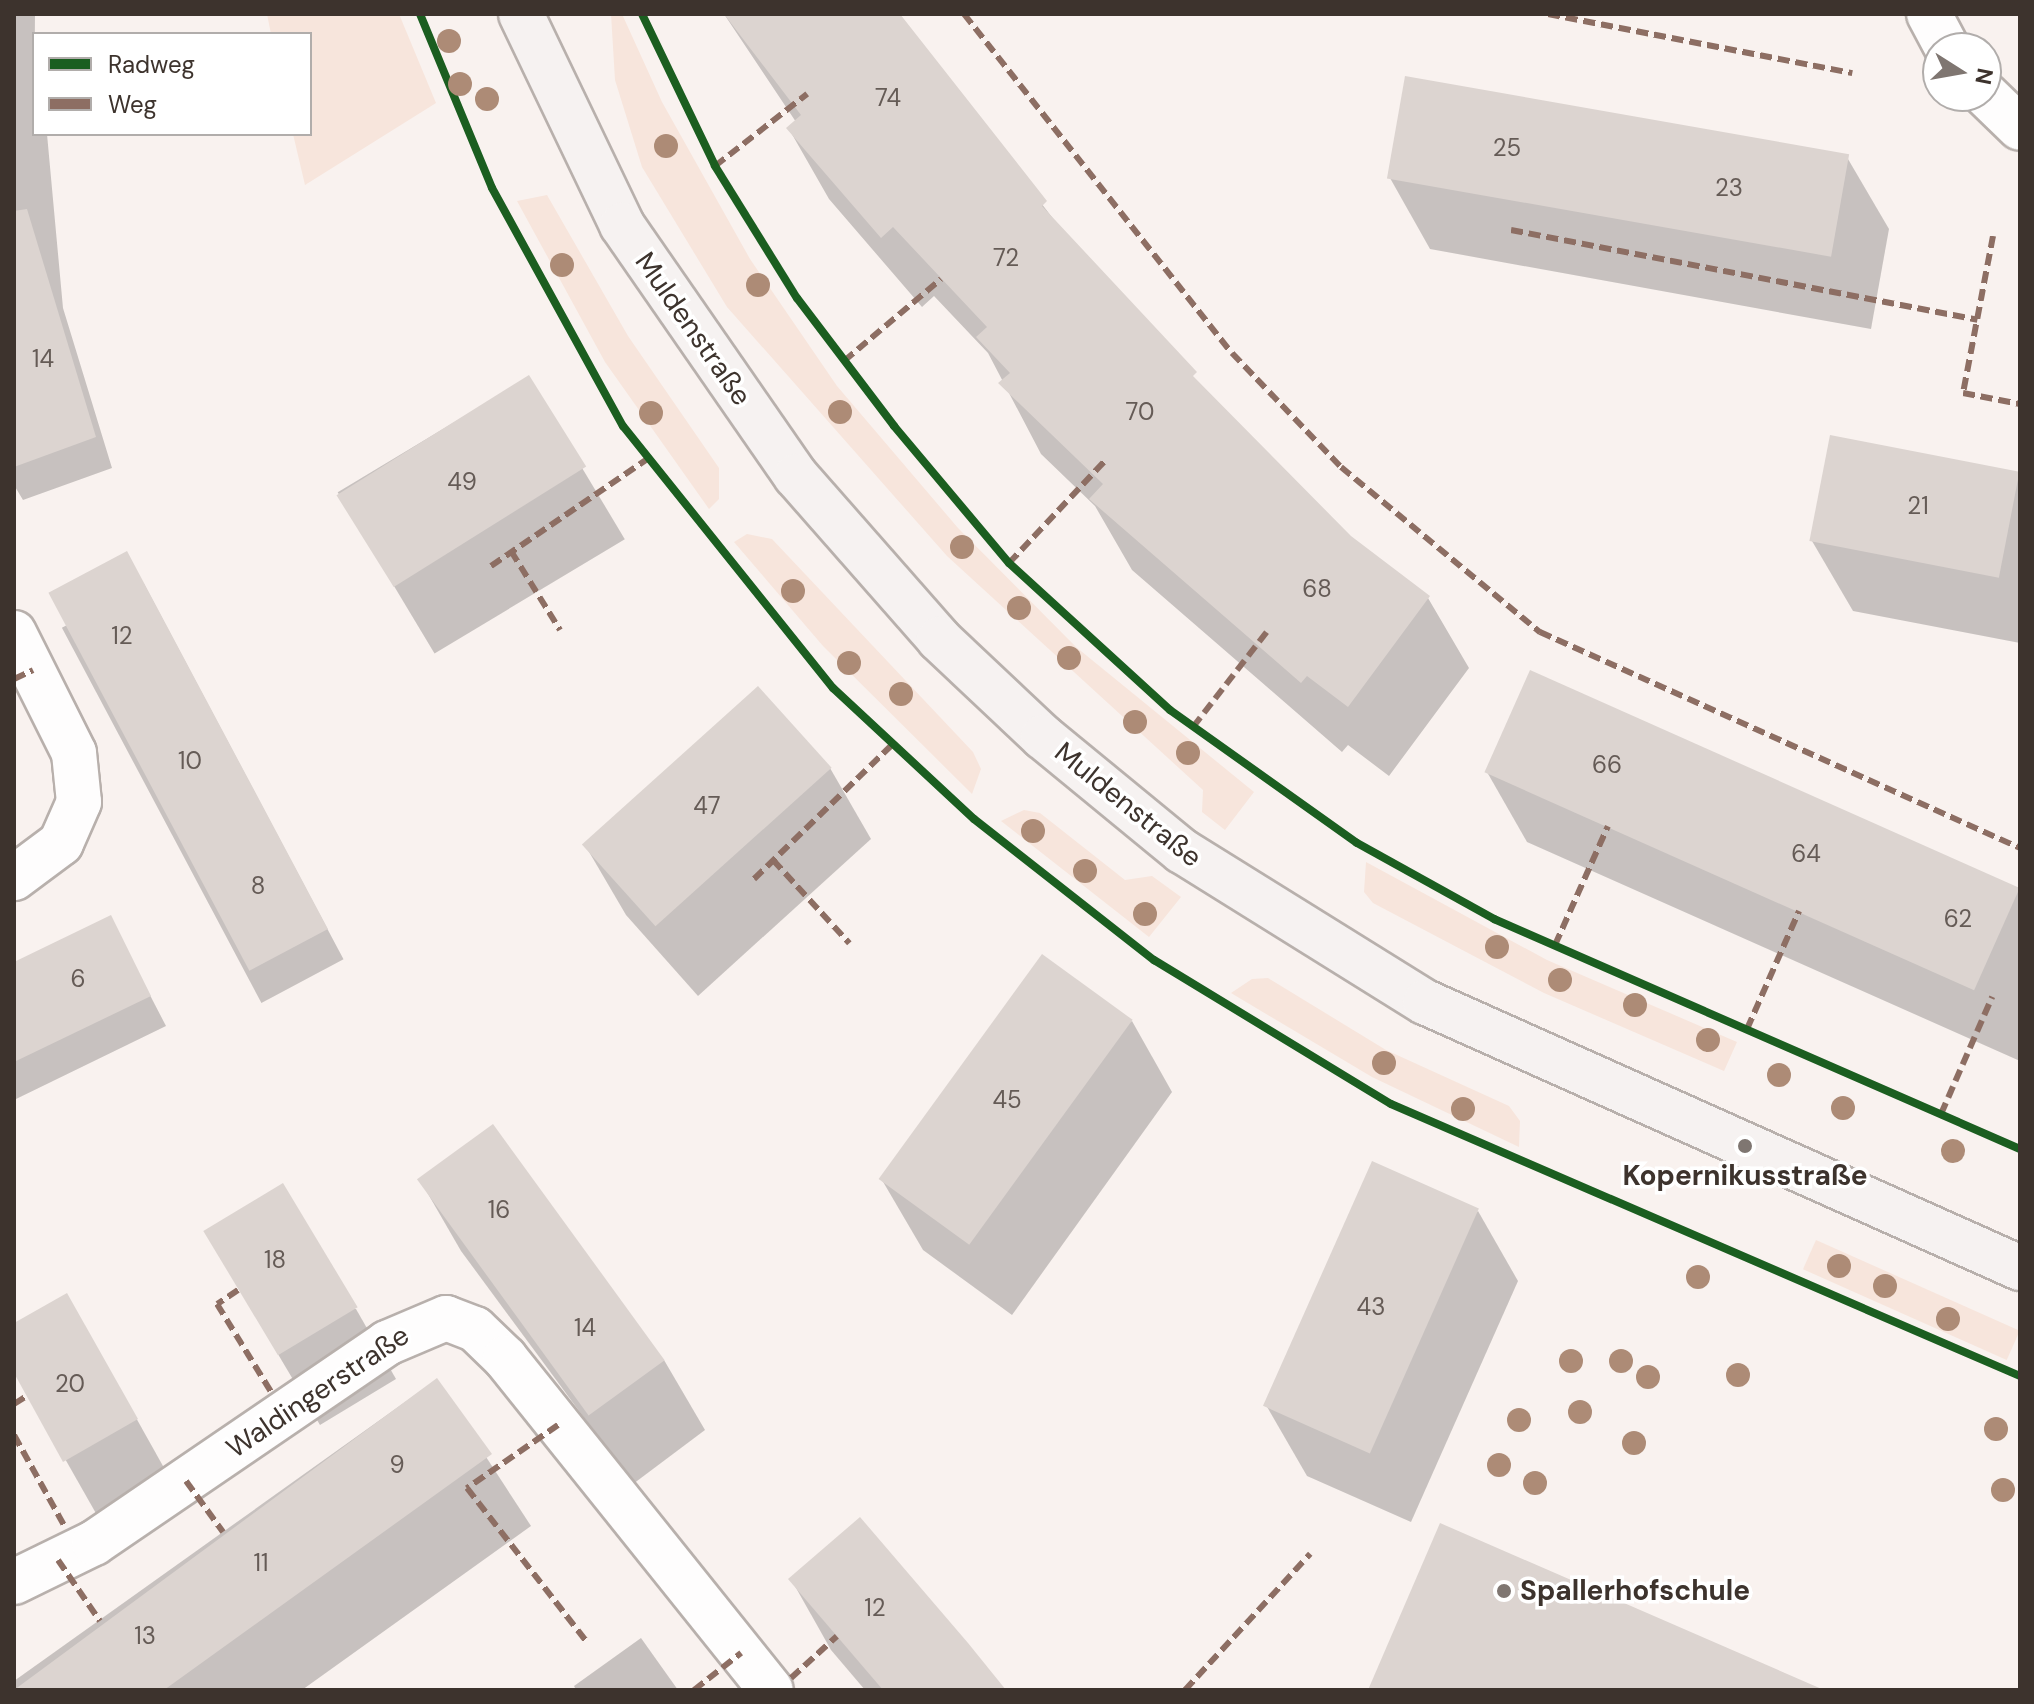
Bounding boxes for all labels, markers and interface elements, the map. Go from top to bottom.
legend [32,32,312,136]
north arrow [1922,32,2002,112]
text: Radweg [108,49,195,80]
text: N [1968,66,2000,87]
house number: 74 [875,84,901,112]
text: Weg [108,89,157,120]
house number: 25 [1493,134,1521,162]
house number: 23 [1715,174,1743,202]
house number: 72 [993,244,1019,272]
street label: Muldenstraße [628,246,758,412]
house number: 14 [32,345,54,373]
house number: 70 [1126,398,1154,426]
house number: 49 [447,468,477,496]
house number: 21 [1907,492,1929,520]
house number: 68 [1302,575,1332,603]
house number: 12 [111,622,133,650]
street label: Muldenstraße [1048,735,1208,875]
house number: 10 [178,747,202,775]
house number: 66 [1592,751,1622,779]
house number: 47 [693,792,721,820]
house number: 64 [1791,840,1821,868]
house number: 8 [251,872,265,900]
house number: 62 [1944,905,1972,933]
house number: 6 [70,965,86,993]
house number: 45 [992,1086,1022,1114]
marker: Kopernikusstraße [1736,1137,1754,1155]
place label: Kopernikusstraße [1622,1159,1868,1193]
house number: 16 [488,1196,510,1224]
house number: 18 [264,1246,286,1274]
house number: 43 [1357,1293,1385,1321]
house number: 14 [574,1314,596,1342]
street label: Waldingerstraße [220,1319,416,1465]
house number: 20 [55,1370,85,1398]
house number: 9 [389,1451,405,1479]
house number: 11 [254,1549,268,1577]
place label: Spallerhofschule [1520,1574,1750,1608]
marker: Spallerhofschule [1495,1582,1513,1600]
house number: 12 [864,1594,886,1622]
house number: 13 [134,1622,156,1650]

